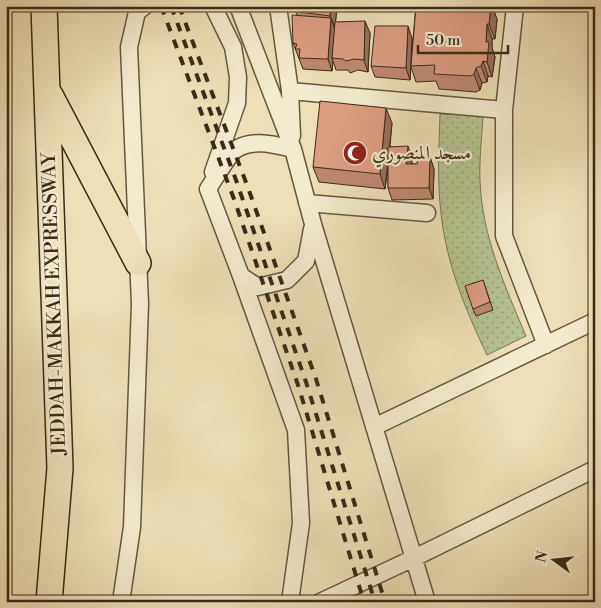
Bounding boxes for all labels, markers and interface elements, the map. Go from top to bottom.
scale bar [418,22,508,54]
text: 50 m [426,31,460,50]
mosque icon: مسجد المنصوري [342,140,368,166]
place label: مسجد المنصوري [372,141,471,168]
street label: JEDDAH-MAKKAH EXPRESSWAY [37,151,71,457]
north arrow [528,536,578,586]
text: N [532,549,553,565]

